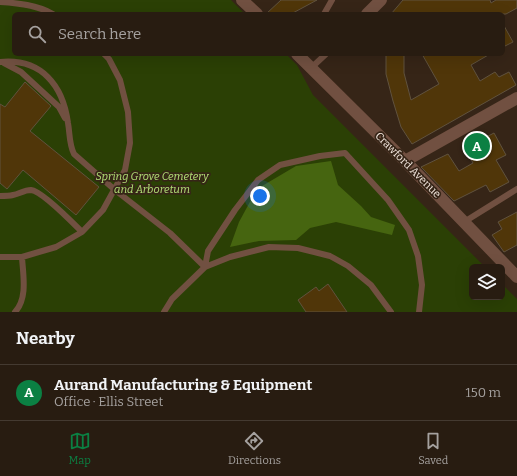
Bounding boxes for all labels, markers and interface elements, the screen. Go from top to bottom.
search box [12,12,505,56]
icon: search [26,23,48,45]
text: Search here [58,25,141,43]
street label: Crawford Avenue [372,129,444,201]
pin: A [464,131,490,161]
park label: Spring Grove Cemetery and Arboretum [95,170,210,196]
your location [250,186,270,206]
map controls [469,264,505,300]
button: layers [469,264,505,300]
text: Nearby [16,328,75,349]
text: Aurand Manufacturing & Equipment [54,376,312,394]
text: A [24,385,34,400]
text: 150 m [465,385,501,400]
text: Office · Ellis Street [54,394,163,409]
tab: Map [69,430,91,467]
tab: Directions [228,430,281,467]
tab: Saved [418,430,448,467]

